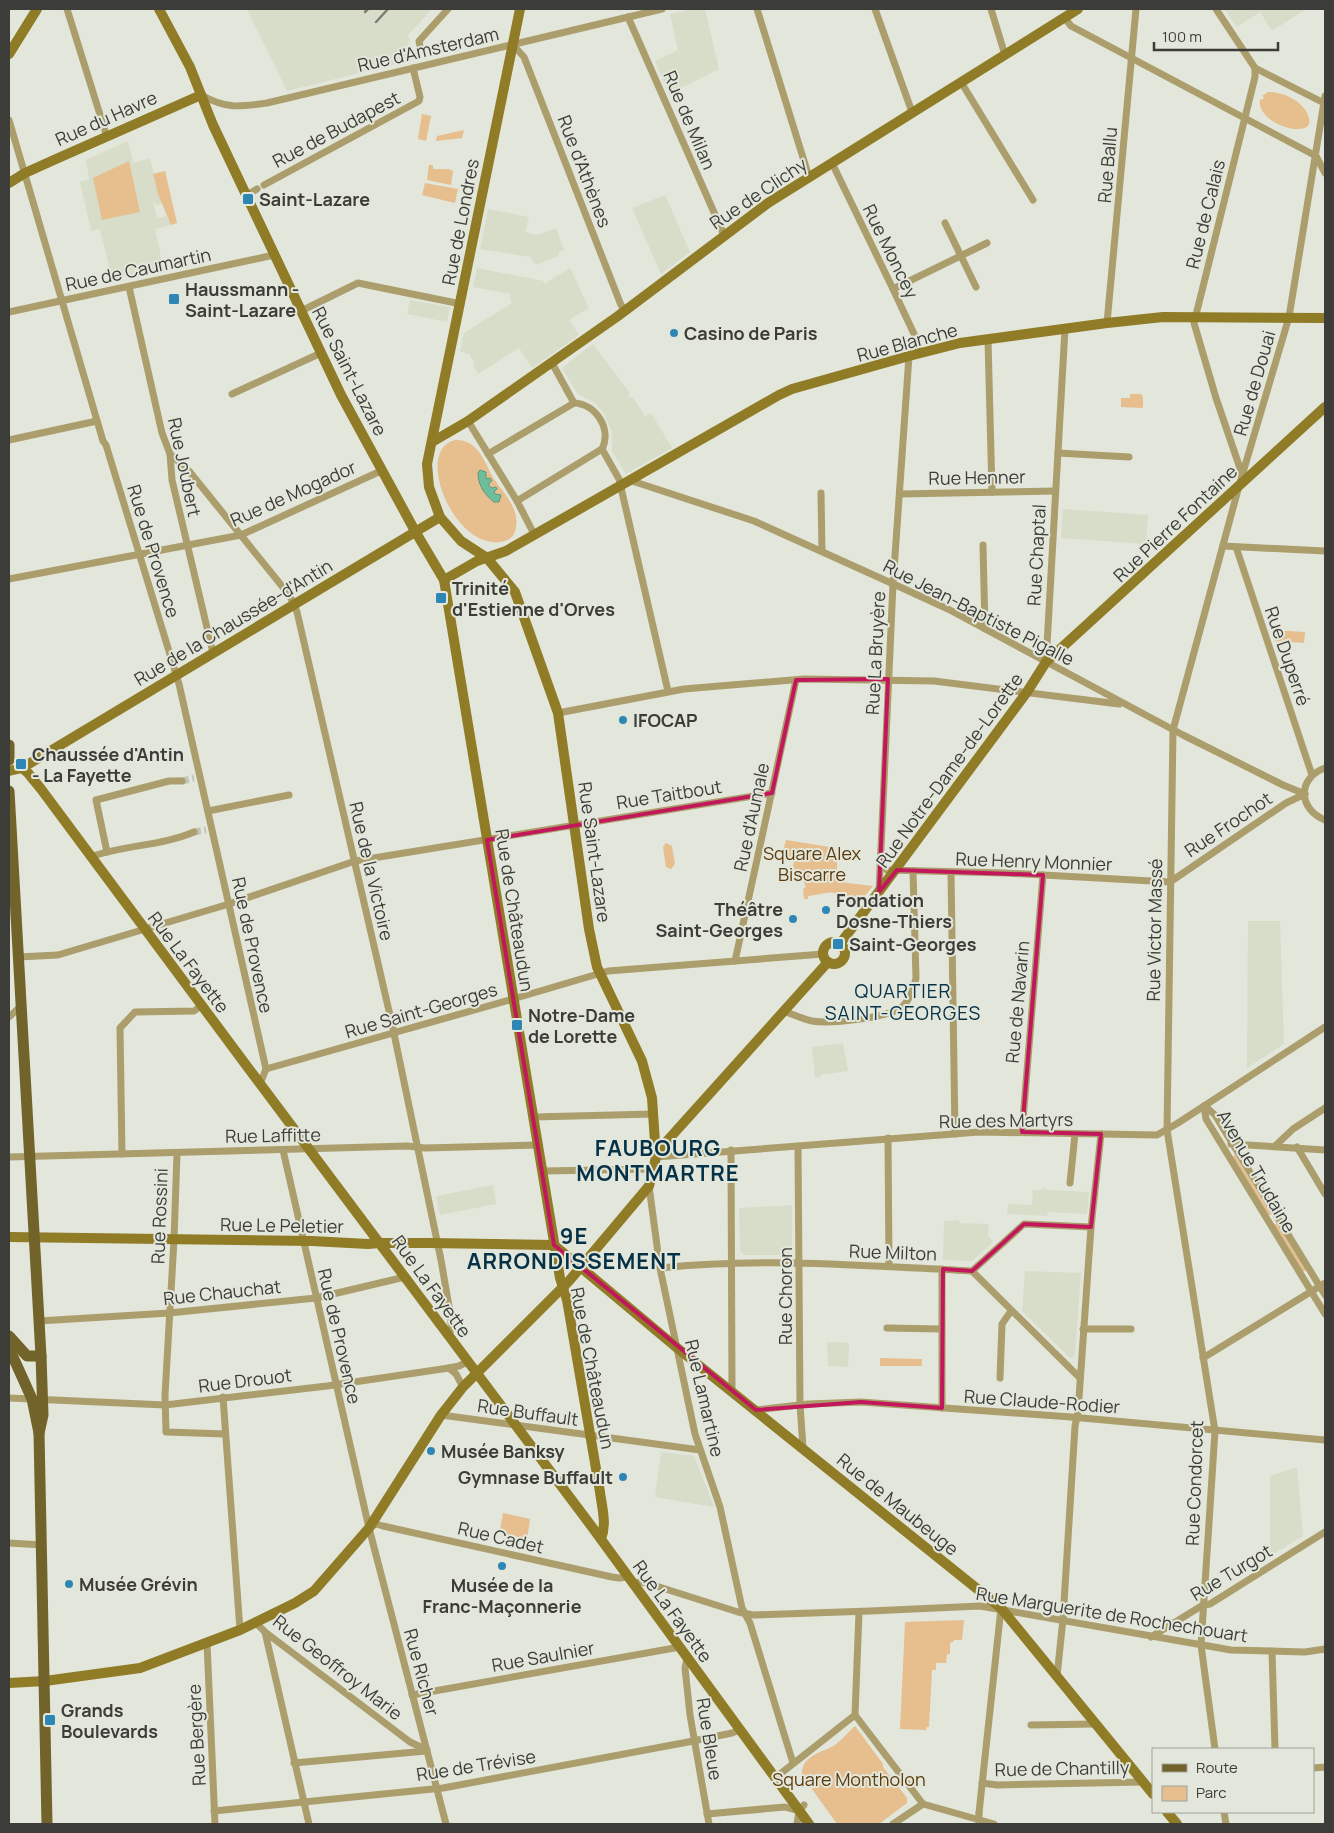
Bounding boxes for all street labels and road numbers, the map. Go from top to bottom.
street label: Rue d'Amsterdam [355,21,501,77]
street label: Rue de Milan [658,67,722,173]
street label: Rue du Havre [51,85,161,151]
street label: Rue de Budapest [268,85,404,173]
street label: Rue d'Athènes [553,111,617,231]
street label: Rue Ballu [1092,126,1122,204]
street label: Rue de Clichy [705,151,812,234]
street label: Rue de Londres [436,157,484,287]
street label: Rue de Calais [1180,157,1230,271]
street label: Rue Moncey [858,200,924,303]
street label: Rue de Caumartin [63,242,213,296]
street label: Rue Saint-Lazare [307,302,393,440]
street label: Rue Blanche [854,317,960,367]
street label: Rue de Douai [1228,328,1280,438]
street label: Rue Joubert [163,415,207,519]
street label: Rue de Mogador [226,454,360,531]
street label: Rue Pierre Fontaine [1108,459,1242,587]
street label: Rue Henner [928,464,1026,490]
street label: Rue de Provence [122,481,186,621]
street label: Rue Chaptal [1021,504,1051,606]
street label: Rue de la Chaussée-d'Antin [129,553,337,691]
street label: Rue Jean-Baptiste Pigalle [879,553,1079,671]
street label: Rue La Bruyère [860,590,890,716]
street label: Rue Duperré [1260,603,1316,709]
street label: Rue Notre-Dame-de-Lorette [870,668,1028,872]
street label: Rue d'Aumale [728,760,774,874]
street label: Rue Taitbout [615,774,723,814]
street label: Rue Saint-Lazare [573,780,617,924]
street label: Rue Frochot [1180,786,1276,862]
street label: Rue de la Victoire [344,799,400,943]
street label: Rue de Châteaudun [490,827,540,993]
street label: Rue Henry Monnier [955,846,1114,876]
street label: Rue Victor Massé [1141,858,1167,1002]
street label: Rue de Provence [227,875,279,1015]
street label: Rue La Fayette [143,907,235,1017]
street label: Rue de Navarin [1000,940,1034,1064]
street label: Rue Saint-Georges [342,977,500,1043]
street label: Avenue Trudaine [1212,1105,1302,1237]
street label: Rue des Martyrs [939,1107,1073,1133]
street label: Rue Laffitte [225,1122,321,1148]
street label: Rue Rossini [145,1168,173,1264]
street label: Rue Le Peletier [220,1212,345,1238]
street label: Rue La Fayette [387,1230,477,1342]
street label: Rue Milton [849,1238,937,1266]
street label: Rue Choron [773,1247,797,1345]
street label: Rue de Provence [313,1266,367,1406]
street label: Rue Chauchat [162,1274,282,1310]
street label: Rue de Châteaudun [566,1285,620,1451]
street label: Rue Lamartine [680,1337,730,1459]
street label: Rue Drouot [197,1362,293,1398]
street label: Rue Claude-Rodier [963,1384,1121,1418]
street label: Rue Buffault [476,1393,580,1431]
street label: Rue Condorcet [1180,1420,1208,1546]
street label: Rue de Maubeuge [832,1448,964,1560]
street label: Rue Cadet [456,1515,546,1559]
street label: Rue Turgot [1186,1538,1276,1606]
street label: Rue La Fayette [628,1555,718,1667]
street label: Rue Marguerite de Rochechouart [975,1581,1249,1647]
street label: Rue Geoffroy Marie [268,1609,408,1725]
street label: Rue Richer [399,1626,445,1719]
street label: Rue Saulnier [490,1635,597,1677]
street label: Rue Bergère [181,1684,211,1786]
street label: Rue Bleue [692,1696,728,1782]
street label: Rue de Trévise [414,1744,538,1786]
street label: Rue de Chantilly [995,1755,1130,1781]

